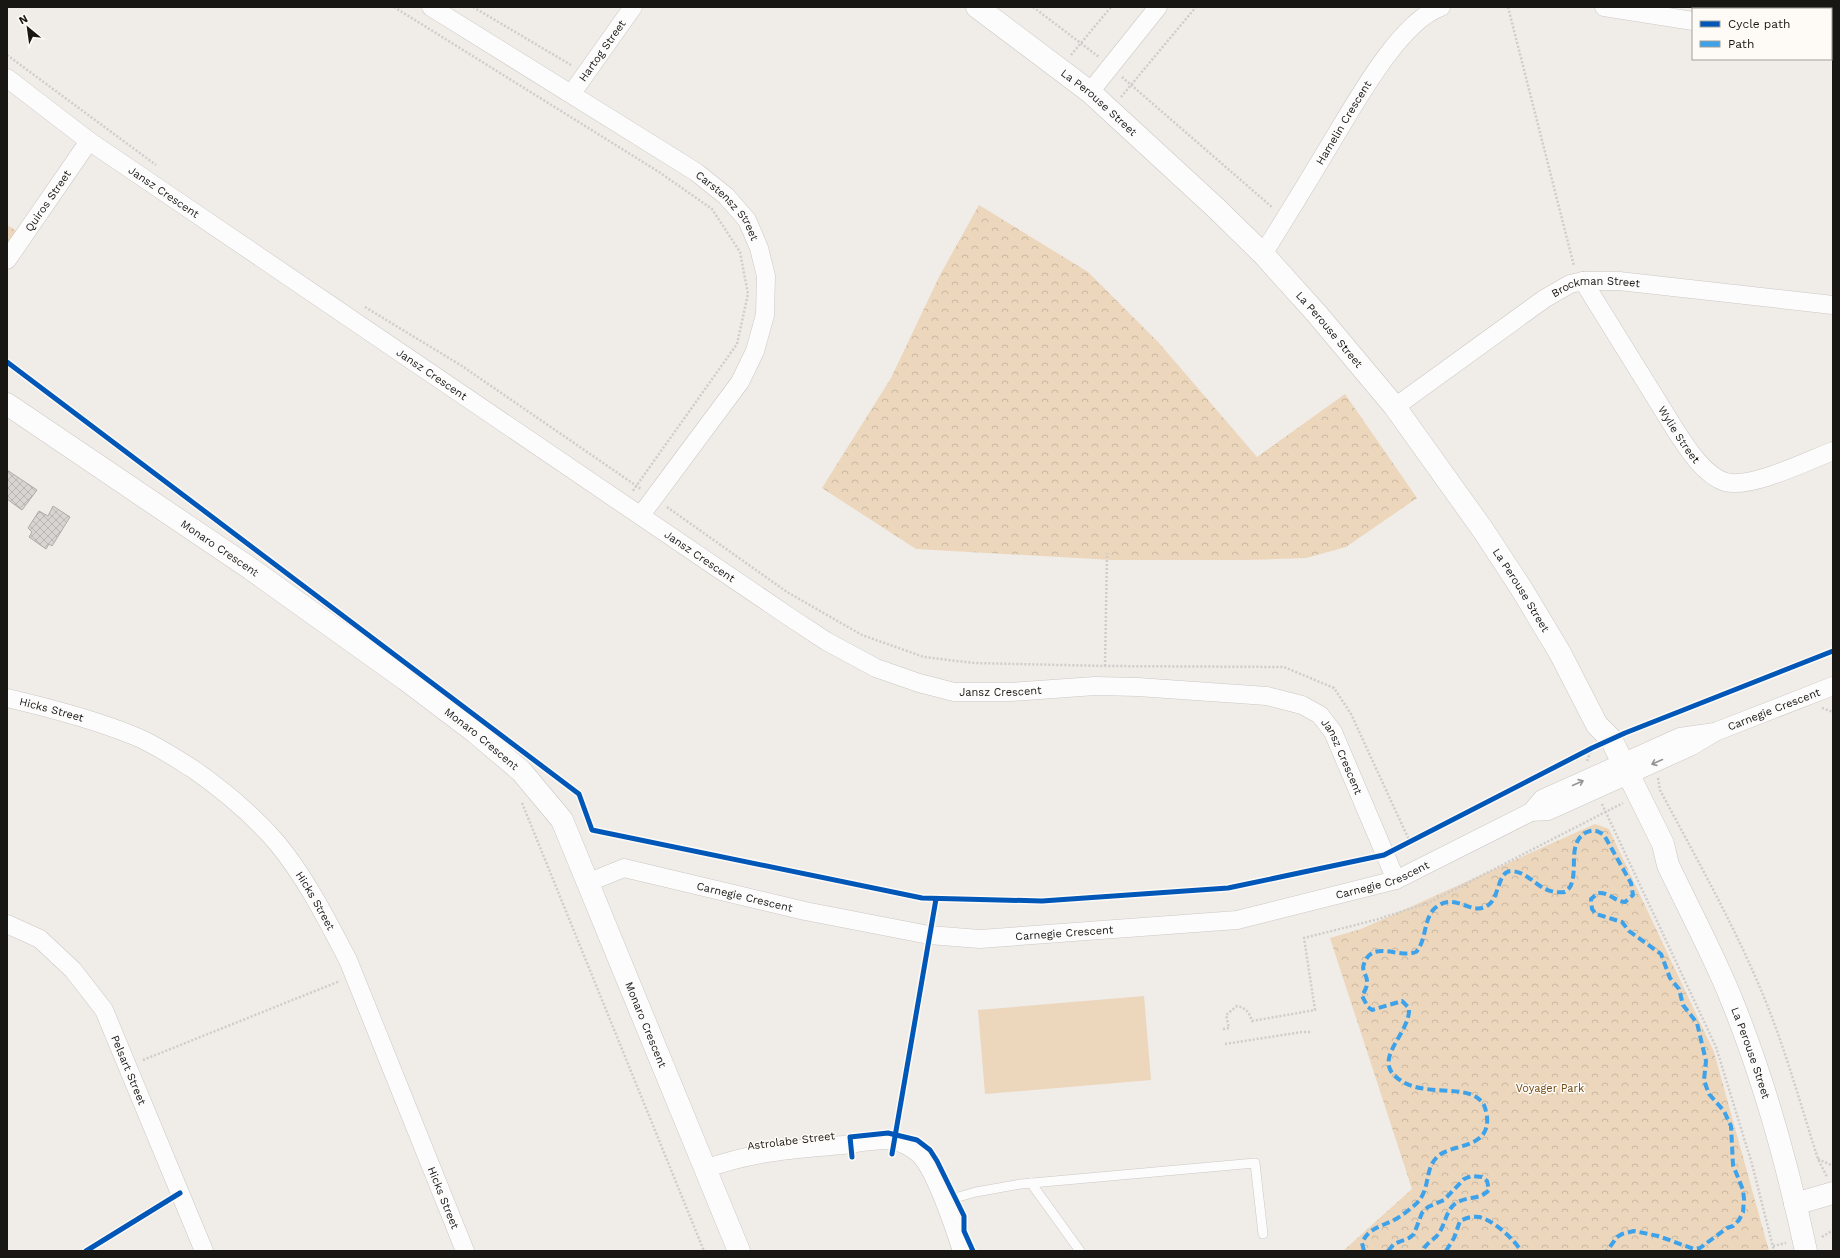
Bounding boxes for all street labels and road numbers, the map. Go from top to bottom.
street label: Hartog Street [576,17,629,84]
street label: La Perouse Street [1059,66,1140,139]
street label: Hamelin Crescent [1313,78,1374,167]
street label: Jansz Crescent [126,163,202,221]
street label: Quiros Street [22,167,74,234]
street label: Carstensz Street [693,168,762,243]
street label: Brockman Street [1549,274,1641,300]
street label: La Perouse Street [1293,289,1366,371]
street label: Jansz Crescent [394,345,470,403]
street label: Wylie Street [1656,403,1703,466]
street label: Monaro Crescent [178,517,262,579]
street label: Jansz Crescent [662,528,738,585]
street label: La Perouse Street [1490,546,1552,635]
street label: Jansz Crescent [959,683,1042,699]
street label: Carnegie Crescent [1726,685,1822,733]
street label: Hicks Street [18,695,86,724]
street label: Monaro Crescent [442,705,522,773]
street label: Jansz Crescent [1318,716,1365,797]
street label: Carnegie Crescent [1334,858,1431,901]
street label: Hicks Street [293,869,338,933]
street label: Carnegie Crescent [695,879,794,914]
street label: Carnegie Crescent [1015,923,1114,943]
street label: Monaro Crescent [623,980,670,1070]
street label: La Perouse Street [1729,1005,1773,1101]
street label: Pelsart Street [109,1033,149,1107]
street label: Astrolabe Street [746,1129,836,1153]
street label: Hicks Street [425,1165,462,1231]

